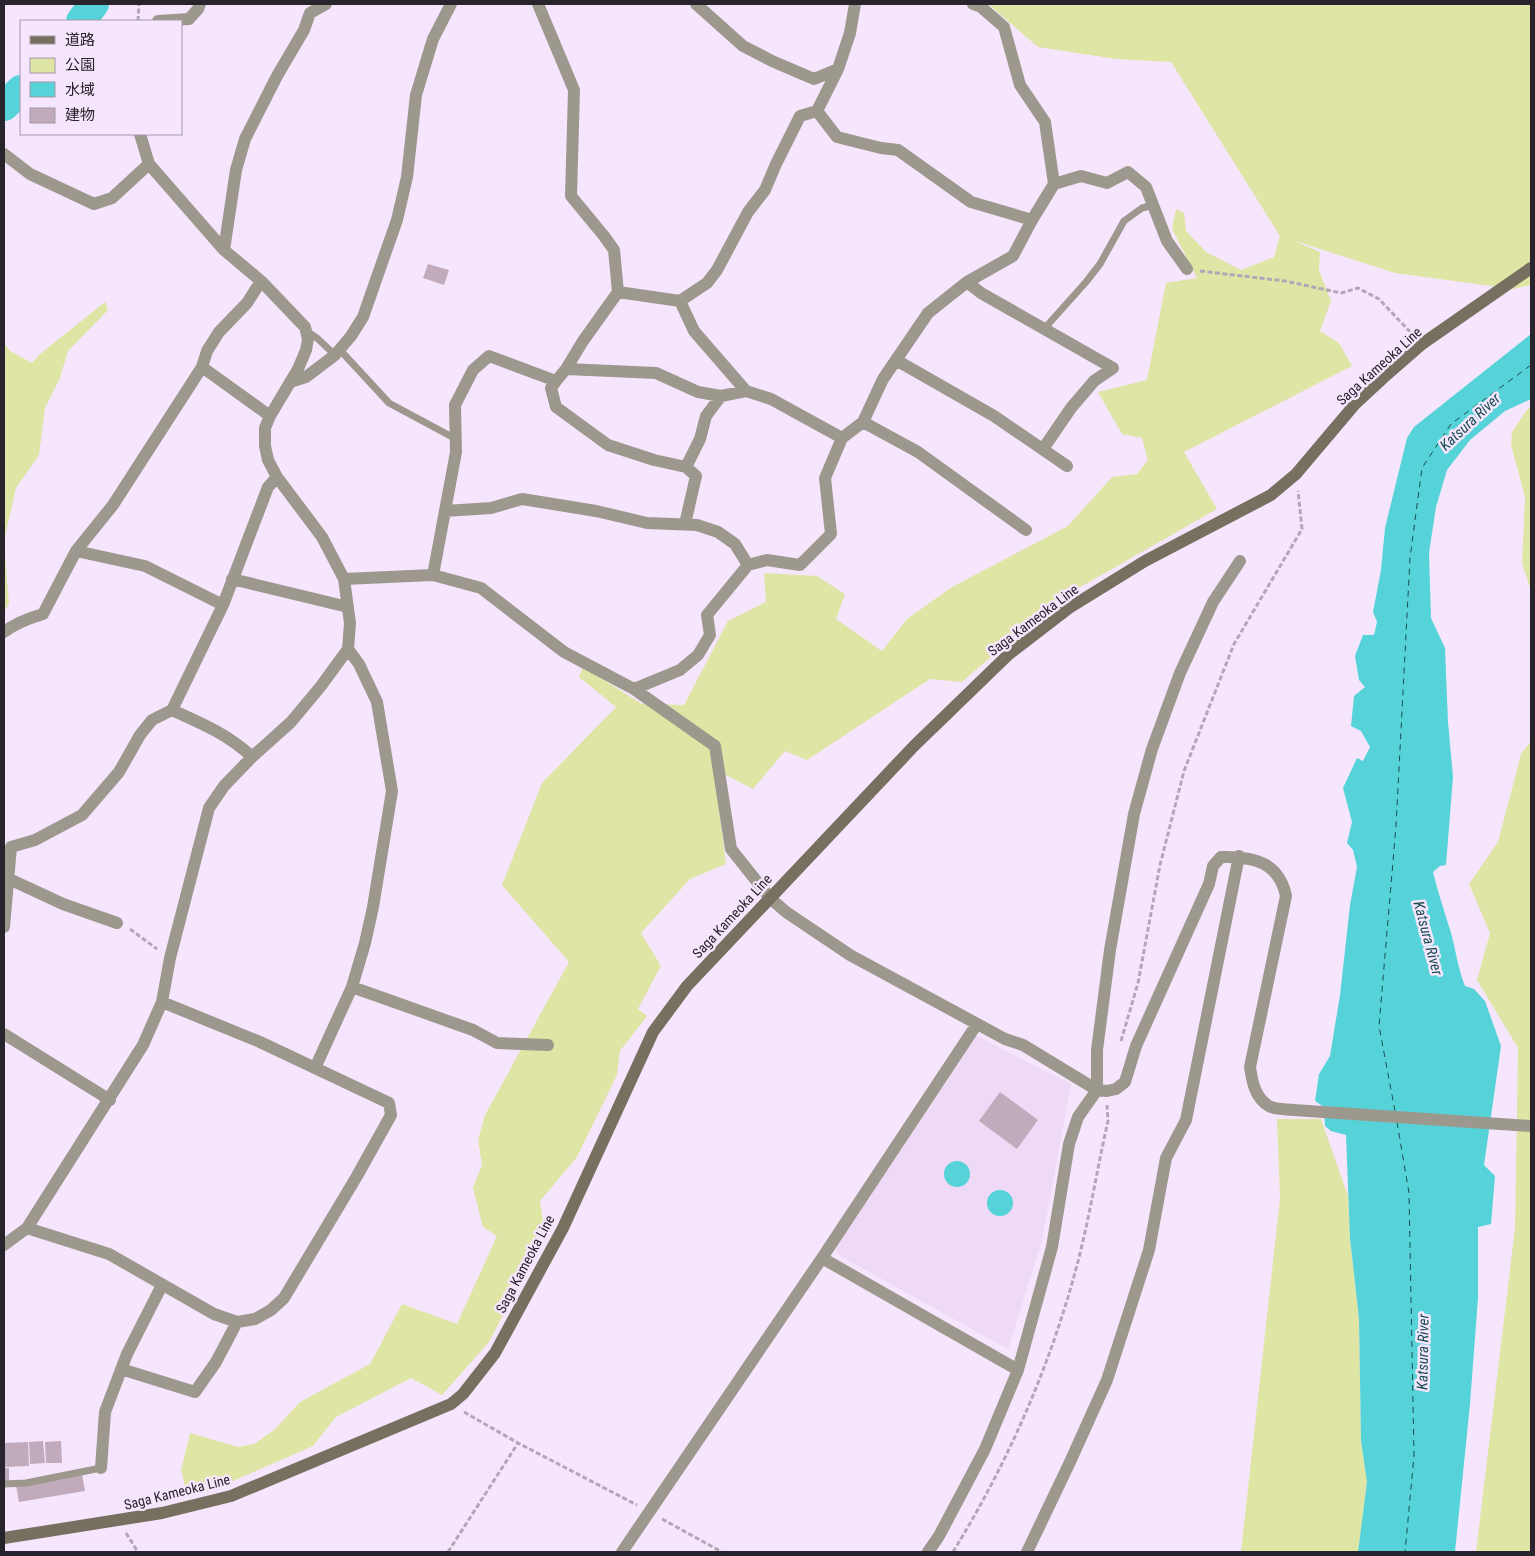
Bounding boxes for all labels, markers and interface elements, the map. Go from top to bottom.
legend [20,20,182,135]
text: 道路 [65,31,95,49]
text: 公園 [65,56,95,74]
text: 水域 [65,81,95,99]
text: 建物 [65,106,95,124]
street label: Saga Kameoka Line [1333,323,1425,408]
water label: Katsura River [1436,389,1504,454]
street label: Saga Kameoka Line [985,581,1082,659]
street label: Saga Kameoka Line [689,870,775,961]
water label: Katsura River [1409,899,1447,978]
street label: Saga Kameoka Line [492,1212,558,1316]
water label: Katsura River [1413,1313,1433,1390]
street label: Saga Kameoka Line [122,1471,232,1513]

